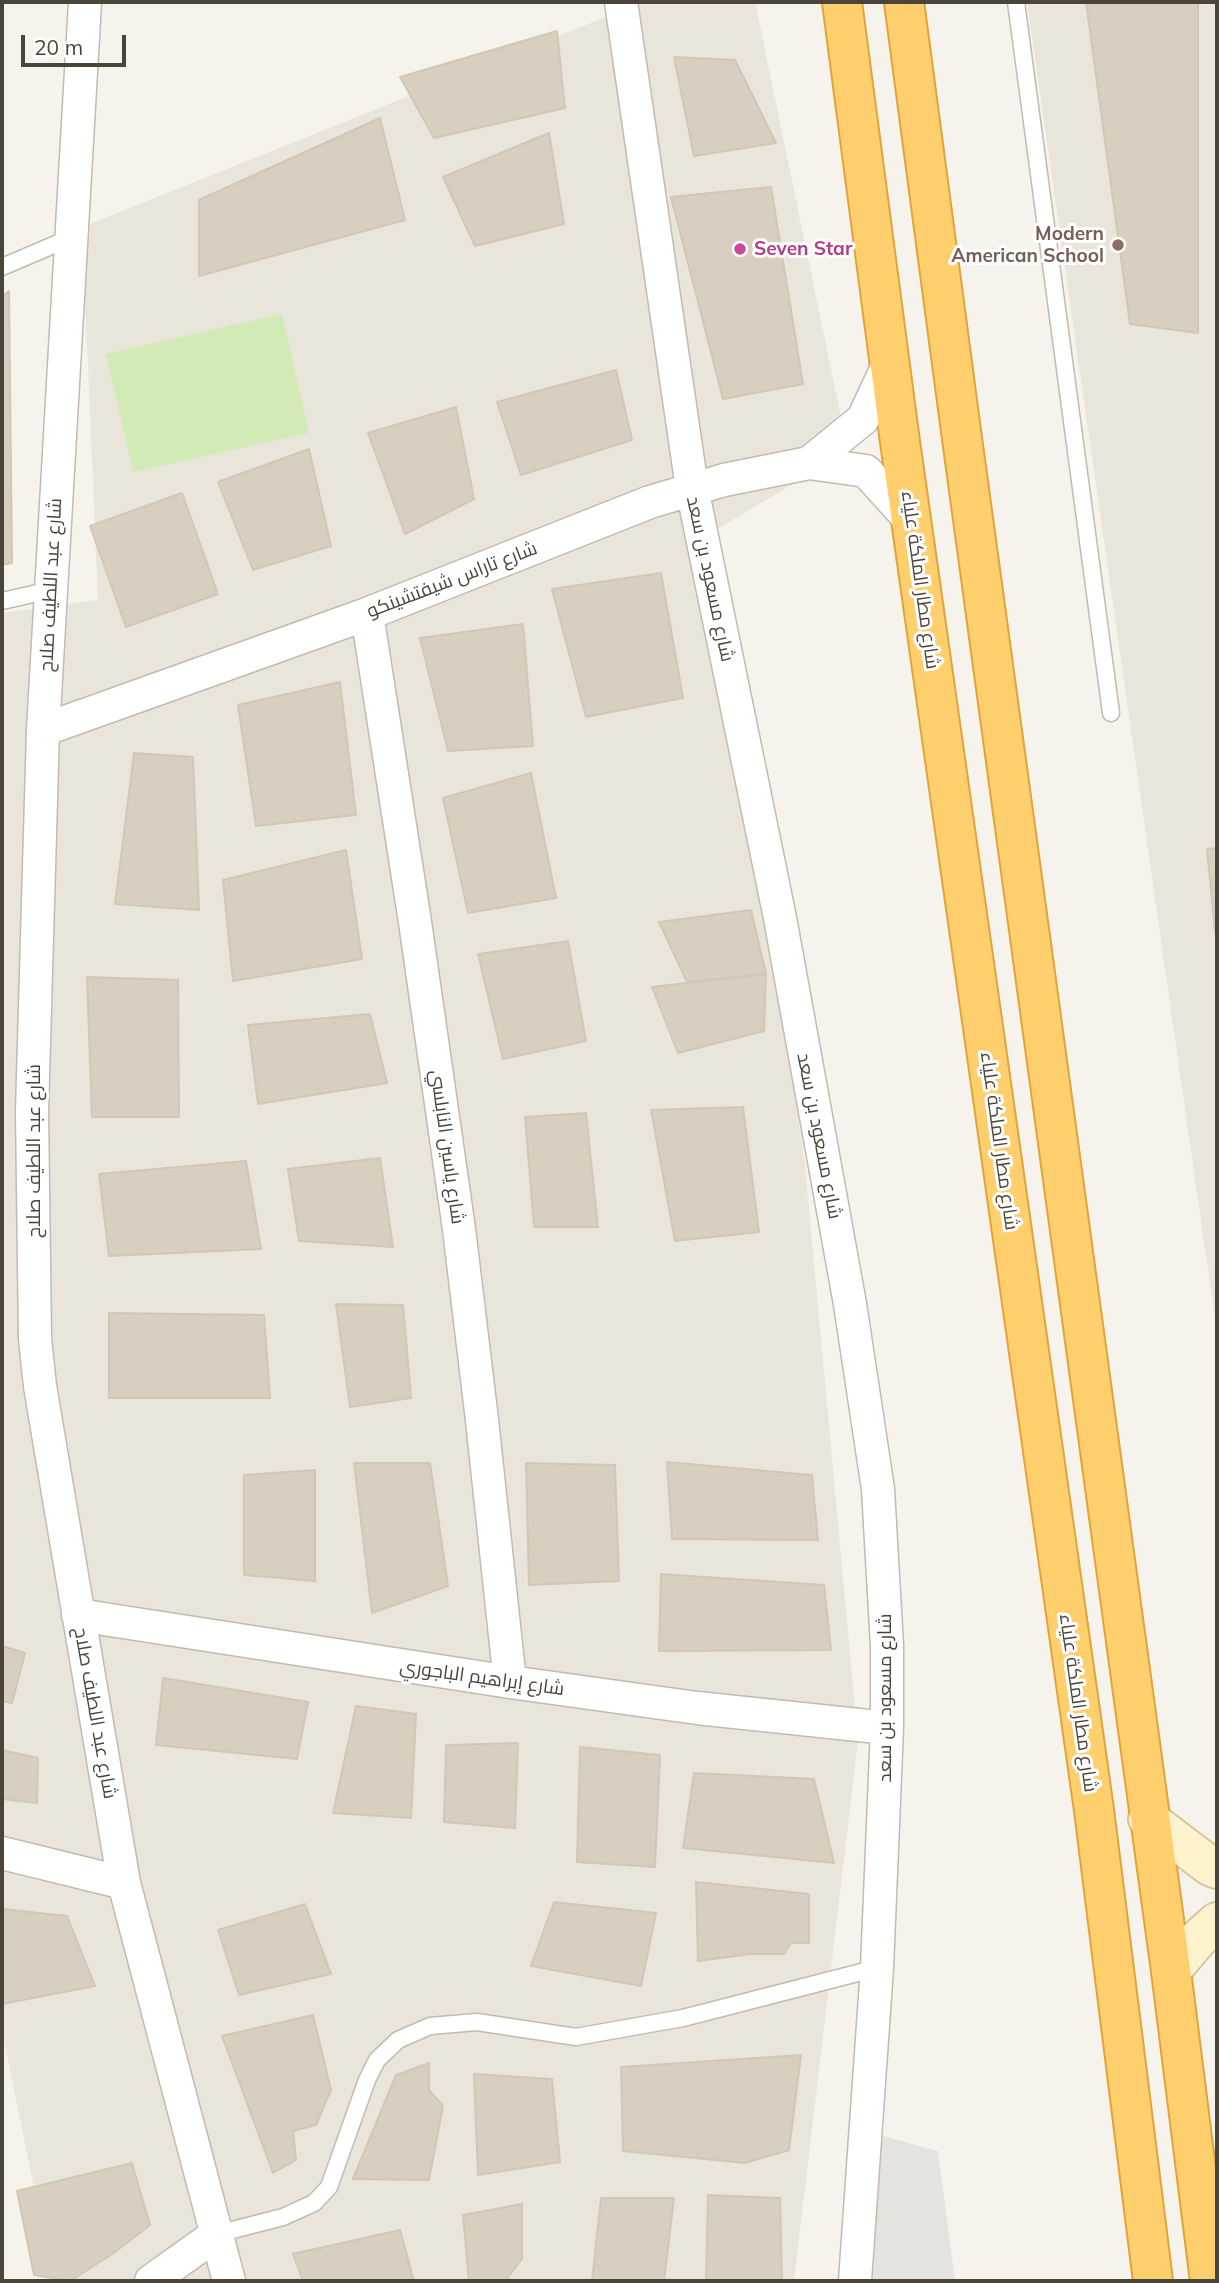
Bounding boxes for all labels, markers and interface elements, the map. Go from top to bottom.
scale bar [24,21,130,65]
text: 20 m [34,34,83,60]
place label: Modern American School [951,223,1104,267]
marker: Modern American School [1110,237,1126,253]
place label: Seven Star [754,238,852,260]
marker: Seven Star [732,241,748,257]
street label: شارع مطار الملكة علياء [896,489,944,671]
street label: شارع مسعود بن سعد [681,494,739,664]
street label: شارع عبد اللطيف صلاح [35,497,67,673]
street label: شارع تاراس شيفتشينكو [364,537,540,623]
street label: شارع مطار الملكة علياء [975,1050,1023,1232]
street label: شارع مسعود بن سعد [792,1051,846,1221]
street label: شارع عبد اللطيف صلاح [23,1064,45,1238]
street label: شارع ياسين النابلسي [425,1068,469,1226]
street label: شارع مطار الملكة علياء [1054,1612,1102,1794]
street label: شارع مسعود بن سعد [874,1614,896,1782]
street label: شارع عبد اللطيف صلاح [69,1625,121,1801]
street label: شارع إبراهيم الباجوري [398,1655,566,1701]

